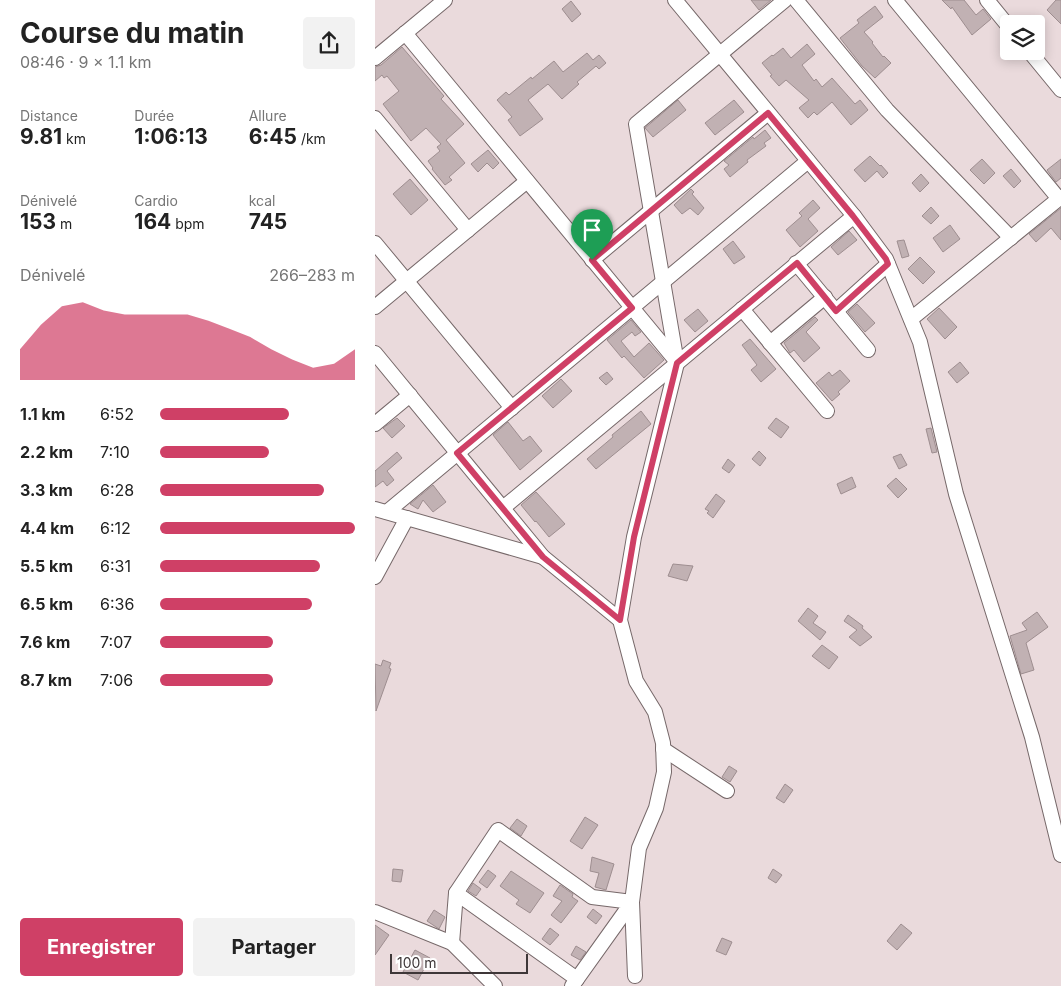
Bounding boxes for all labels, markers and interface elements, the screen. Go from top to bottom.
map controls [1000,15,1045,60]
button: layers [1000,15,1045,60]
text: Course du matin [20,16,245,50]
button: share [303,17,355,69]
text: 08:46 · 9 × 1.1 km [20,52,152,72]
text: Distance [20,107,78,124]
text: Durée [134,107,174,124]
text: Allure [249,107,287,124]
text: 9.81 [20,124,62,149]
text: 1:06:13 [134,124,208,149]
text: 6:45 [249,124,297,149]
text: km [62,130,86,147]
text: /km [297,130,326,147]
text: Dénivelé [20,192,77,209]
text: Cardio [134,192,178,209]
text: kcal [249,192,275,209]
text: 153 [20,209,56,234]
text: 164 [134,209,171,234]
text: 745 [249,209,287,234]
pin [571,209,613,260]
text: m [56,215,72,232]
text: bpm [171,215,205,232]
icon: arrive [578,216,606,244]
text: Dénivelé [20,265,85,285]
text: 266–283 m [269,265,355,285]
text: 1.1 km [20,404,65,424]
text: 6:52 [100,404,134,424]
text: 2.2 km [20,442,73,462]
text: 7:10 [100,442,130,462]
text: 3.3 km [20,480,73,500]
text: 6:28 [100,480,134,500]
text: 4.4 km [20,518,74,538]
text: 6:12 [100,518,131,538]
text: 5.5 km [20,556,73,576]
text: 6:31 [100,556,131,576]
text: 6.5 km [20,594,73,614]
text: 6:36 [100,594,134,614]
text: 7.6 km [20,632,70,652]
text: 7:07 [100,632,132,652]
text: 8.7 km [20,670,72,690]
text: 7:06 [100,670,133,690]
button: Enregistrer [20,918,183,976]
button: Partager [193,918,355,976]
scale bar [390,951,527,974]
text: 100 m [397,954,437,971]

